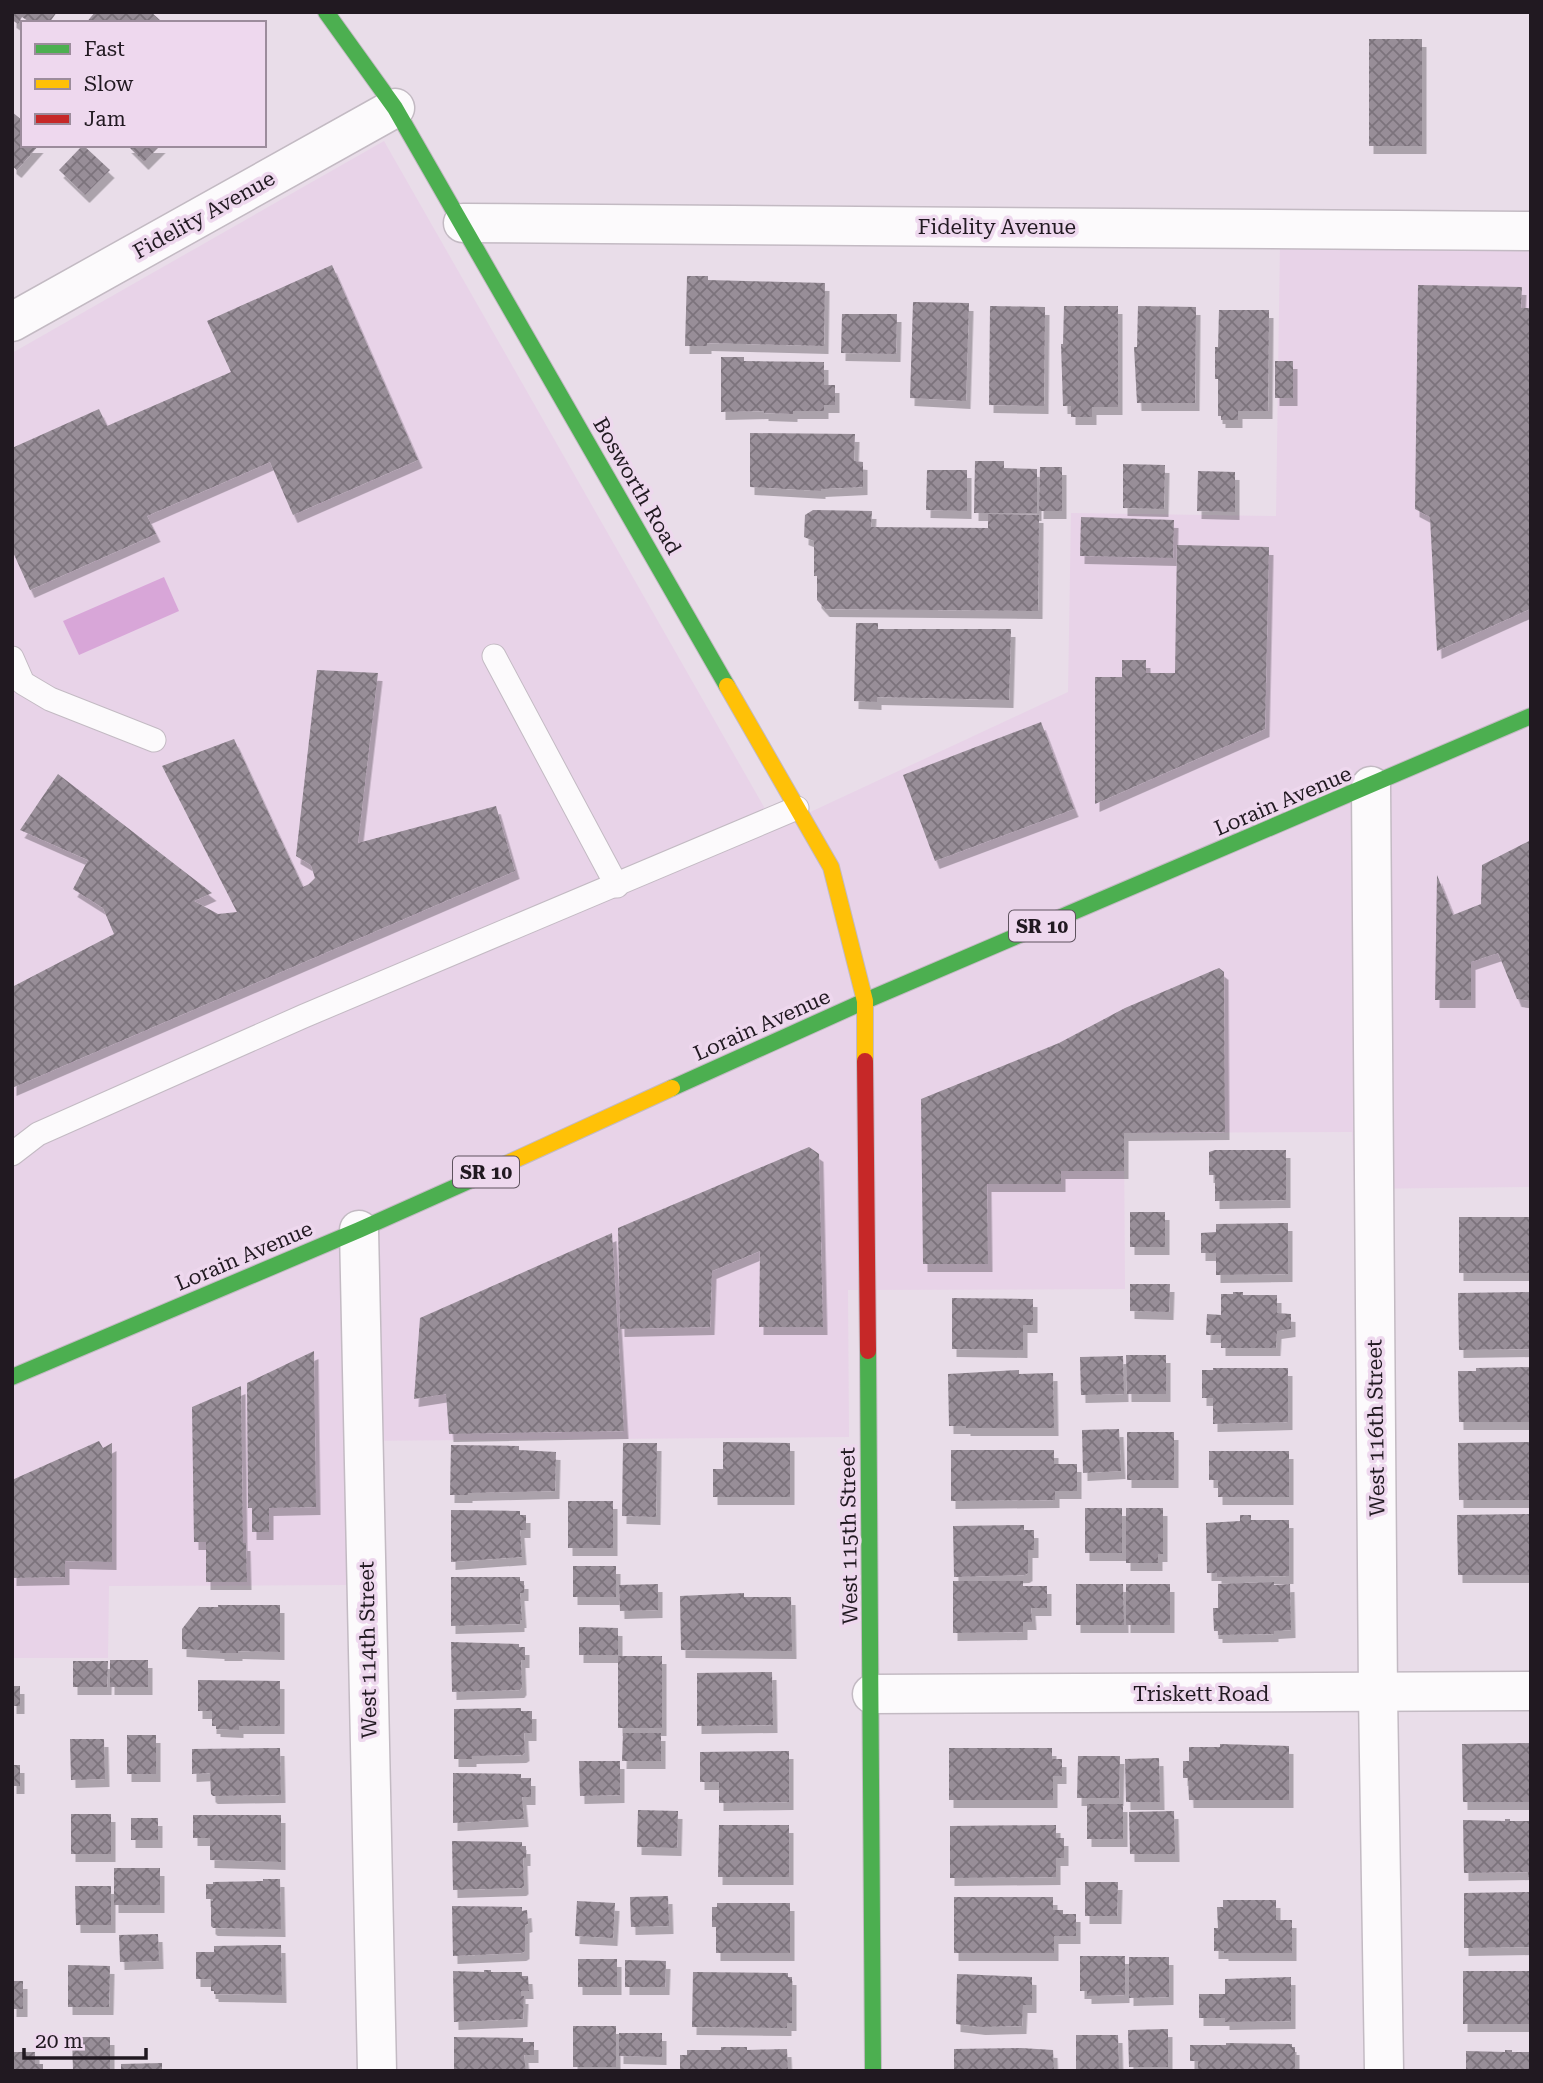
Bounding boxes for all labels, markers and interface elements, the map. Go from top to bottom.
legend [21,21,266,147]
text: Fast [84,37,125,61]
text: Slow [84,72,134,96]
text: Jam [84,107,126,131]
street label: Fidelity Avenue [129,166,279,264]
street label: Fidelity Avenue [918,215,1076,239]
street label: Bosworth Road [588,413,686,559]
street label: Lorain Avenue [1211,761,1355,841]
road number: SR 10 [1009,910,1075,942]
street label: Lorain Avenue [690,984,834,1066]
road number: SR 10 [453,1156,519,1188]
street label: Lorain Avenue [172,1216,316,1296]
street label: West 116th Street [1362,1339,1390,1517]
street label: West 115th Street [835,1447,863,1625]
street label: West 114th Street [354,1561,382,1739]
street label: Triskett Road [1133,1682,1270,1706]
scale bar [24,2016,147,2060]
text: 20 m [35,2029,83,2053]

